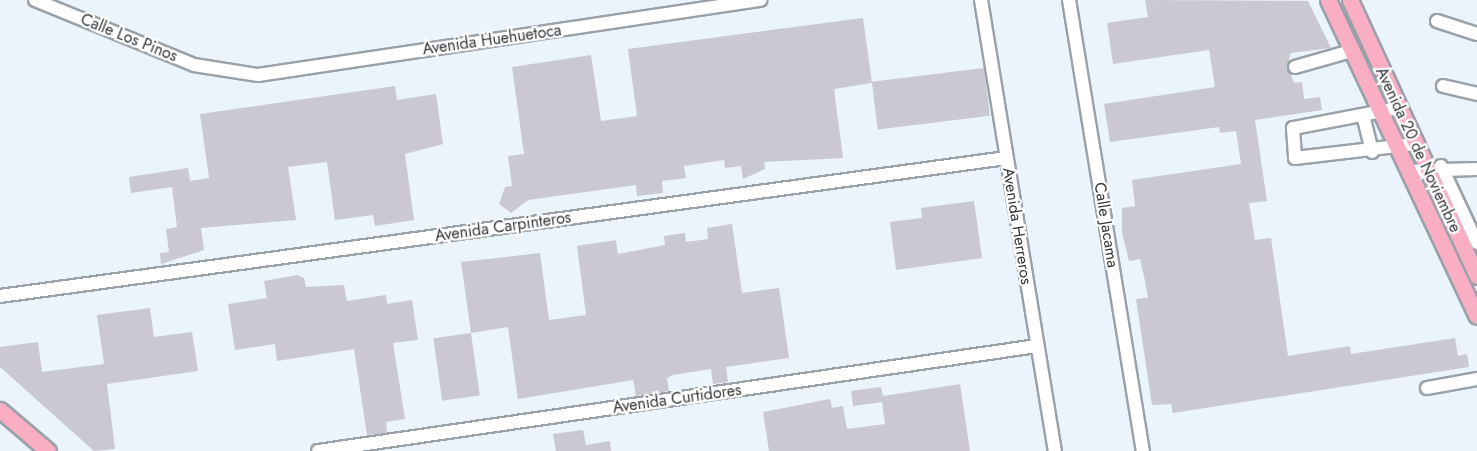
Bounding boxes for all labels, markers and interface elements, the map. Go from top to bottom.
street label: Calle Los Pinos [78,10,180,66]
street label: Avenida Huehuetoca [421,21,563,59]
street label: Avenida 20 de Noviembre [1371,64,1465,236]
street label: Avenida Herreros [998,166,1036,286]
street label: Calle Jacama [1090,181,1122,269]
street label: Avenida Carpinteros [434,208,572,246]
street label: Avenida Curtidores [611,380,743,418]

